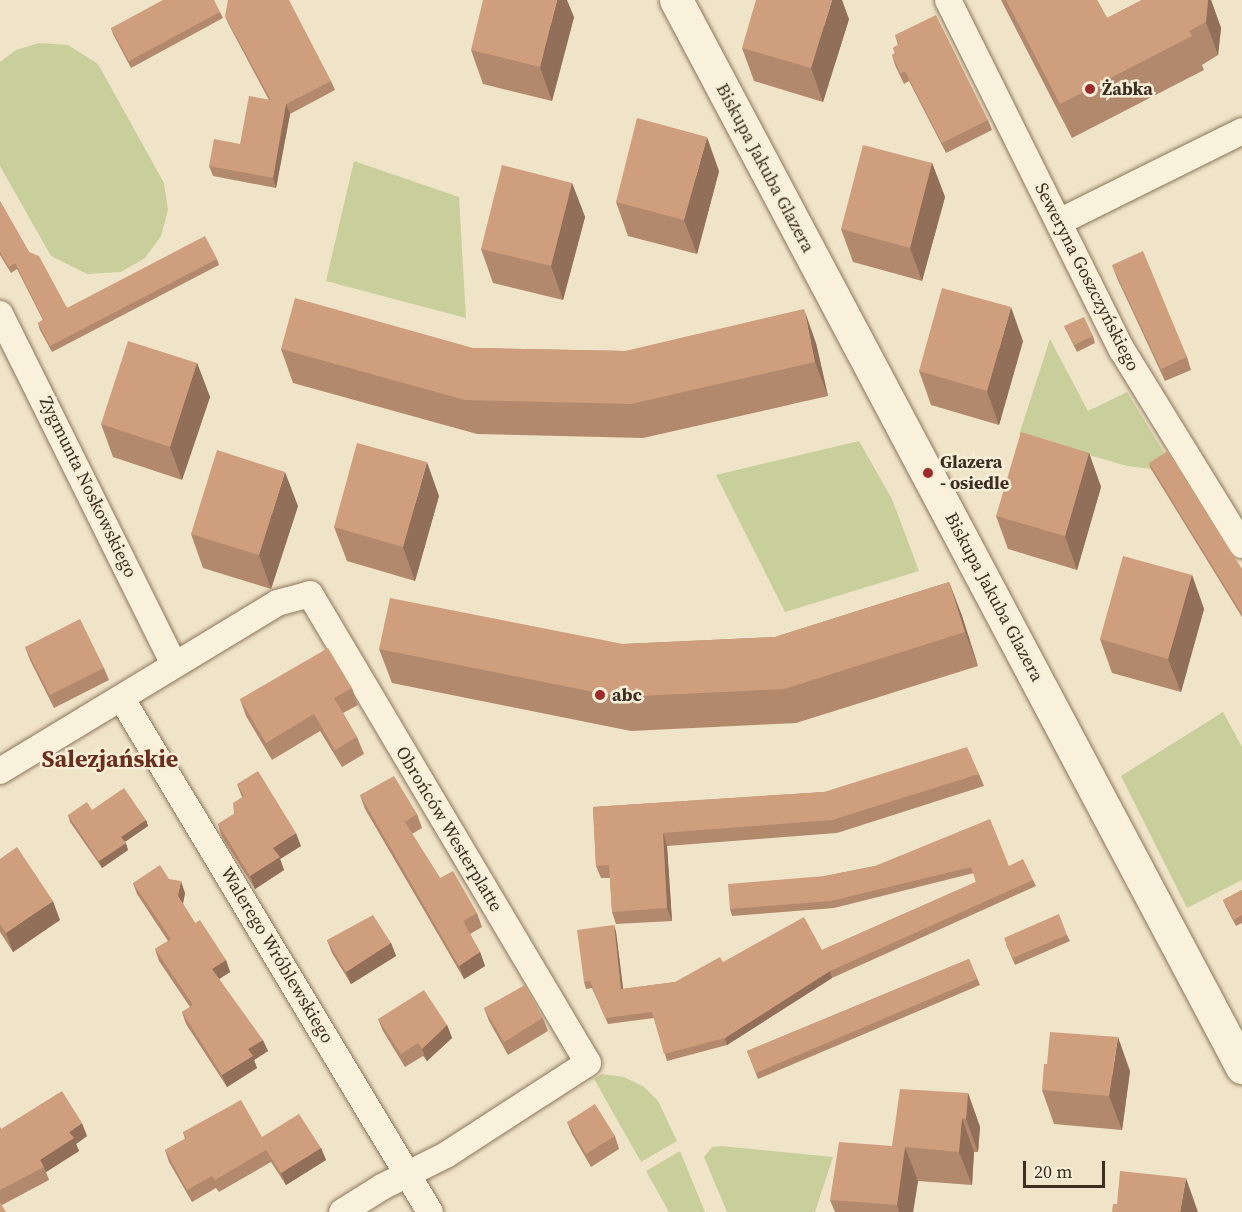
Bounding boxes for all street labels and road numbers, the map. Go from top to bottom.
street label: Biskupa Jakuba Glazera [711,80,819,256]
street label: Seweryna Goszczyńskiego [1030,179,1144,375]
street label: Zygmunta Noskowskiego [35,393,141,581]
street label: Biskupa Jakuba Glazera [940,509,1048,685]
street label: Obrońców Westerplatte [391,742,507,916]
street label: Walerego Wróblewskiego [216,863,338,1047]

